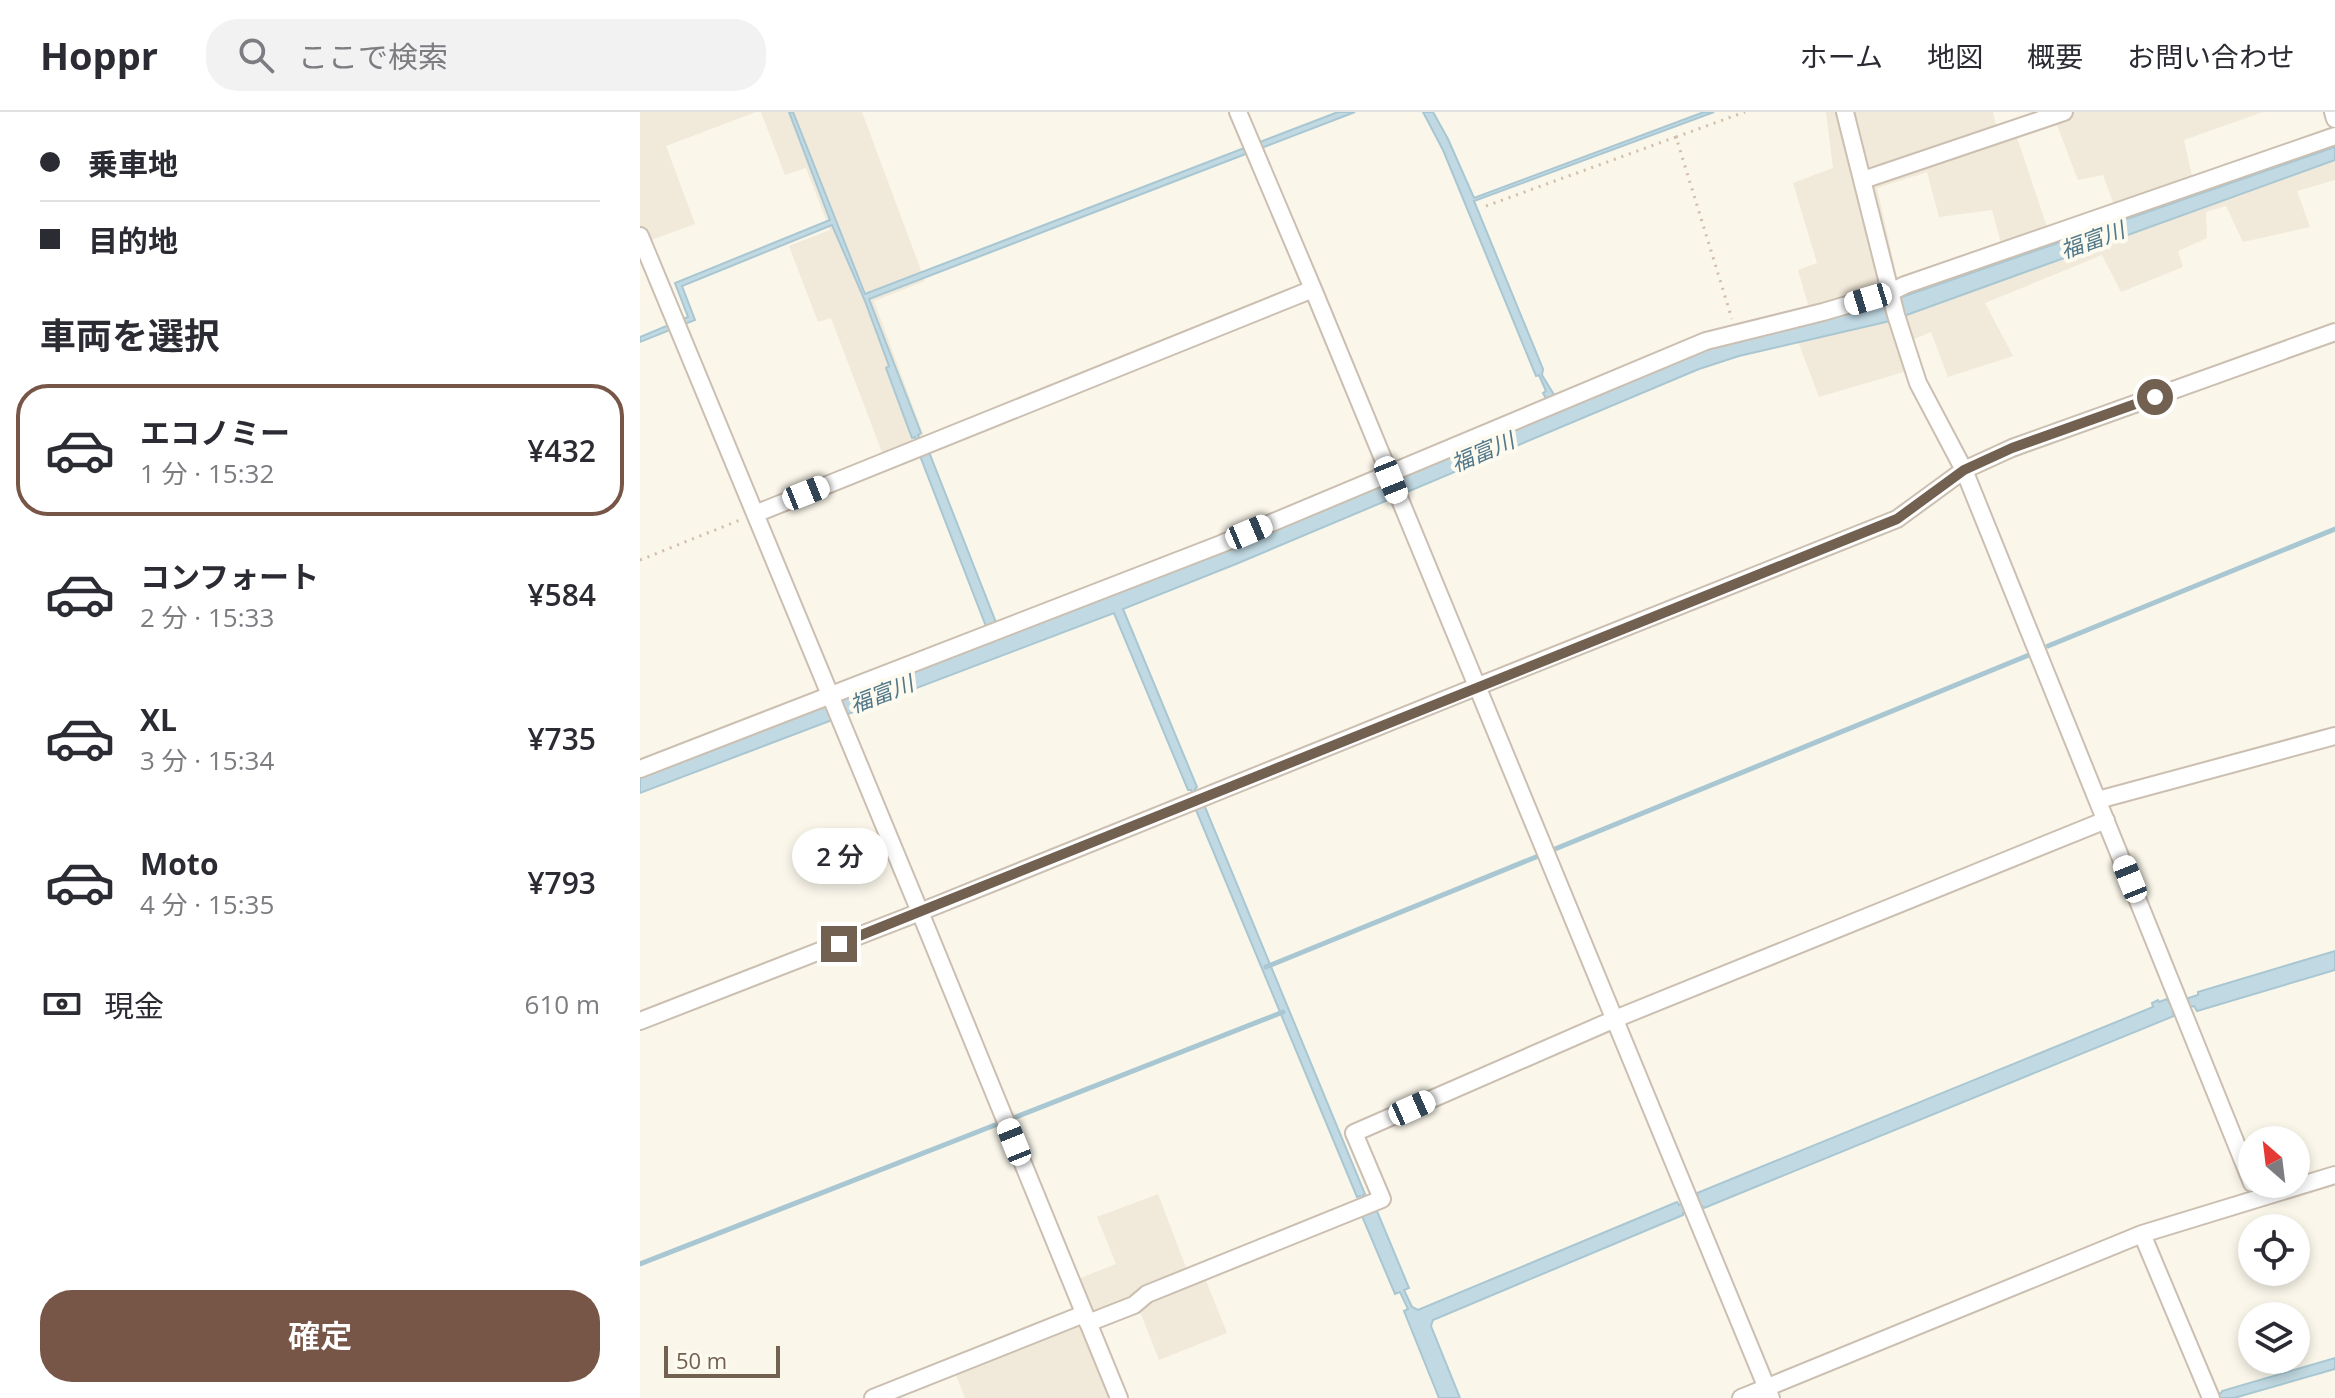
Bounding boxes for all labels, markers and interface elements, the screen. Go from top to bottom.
search box [206,19,766,91]
text: Hoppr [40,29,158,81]
icon: search [234,33,278,77]
text: ここで検索 [298,36,448,77]
text: ホーム [1800,37,1883,75]
text: 地図 [1927,37,1983,75]
text: 概要 [2027,37,2083,75]
text: お問い合わせ [2127,37,2295,75]
text: 乗車地 [88,143,178,184]
water label: 福富川 [2056,213,2130,264]
text: 目的地 [88,220,178,261]
car [1842,281,1894,317]
text: 車両を選択 [40,311,220,360]
route start [2137,379,2173,415]
text: エコノミー [140,412,290,453]
icon: car [44,414,116,486]
water label: 福富川 [1446,424,1520,478]
text: ¥432 [527,430,596,471]
car [1371,453,1411,507]
text: 1 分 · 15:32 [140,455,274,491]
car [779,473,833,513]
car [1222,512,1276,552]
text: コンフォート [140,556,319,597]
icon: car [44,558,116,630]
text: ¥584 [527,574,596,615]
text: 2 分 · 15:33 [140,599,274,635]
water label: 福富川 [845,666,919,719]
text: XL [140,699,177,740]
icon: car [44,702,116,774]
text: ¥735 [527,718,596,759]
text: 3 分 · 15:34 [140,742,274,778]
callout: 2 分 [791,828,887,884]
text: 2 分 [816,838,864,874]
text: Moto [140,843,218,884]
icon: car [44,846,116,918]
car [2110,852,2150,906]
text: ¥793 [527,862,596,903]
text: 4 分 · 15:35 [140,886,274,922]
route end [821,926,857,962]
icon: cash [40,982,84,1026]
text: 現金 [104,985,164,1026]
text: 610 m [525,986,600,1022]
car [1385,1087,1439,1129]
car [994,1115,1034,1169]
north arrow [2238,1126,2310,1198]
map controls [2238,1126,2310,1374]
button: locate [2238,1214,2310,1286]
button: 確定 [40,1290,600,1382]
button: layers [2238,1302,2310,1374]
scale bar [664,1342,780,1378]
text: 50 m [676,1345,727,1375]

